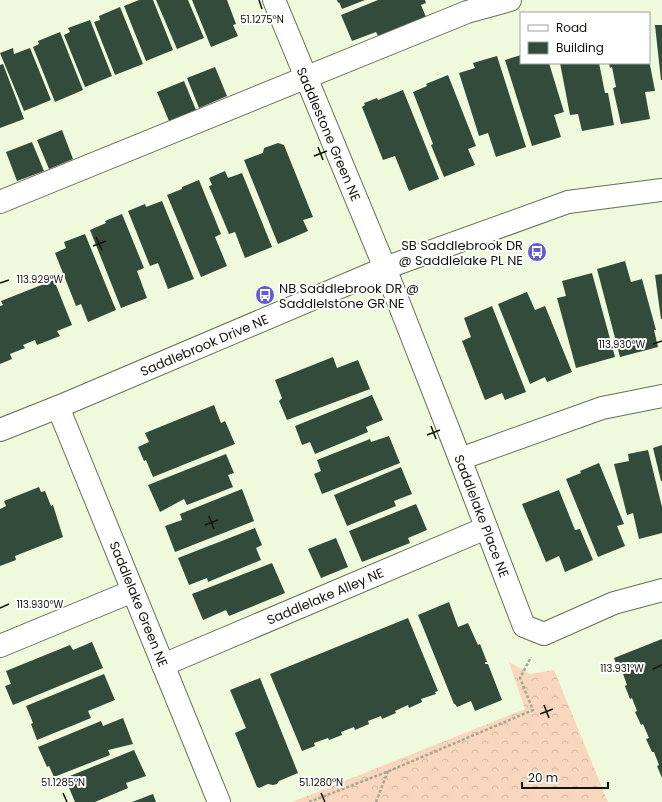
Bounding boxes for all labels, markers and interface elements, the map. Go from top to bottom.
text: 51.1275°N [240,12,284,27]
legend [520,12,650,64]
text: Road [556,19,587,36]
text: Building [556,39,604,56]
street label: Saddlestone Green NE [292,64,365,204]
place label: SB Saddlebrook DR @ Saddlelake PL NE [398,236,523,270]
bus stop icon: SB Saddlebrook DR @ Saddlelake PL NE [526,241,548,263]
text: 113.929°W [17,272,64,287]
place label: NB Saddlebrook DR @ Saddlelstone GR NE [279,279,419,313]
bus stop icon: NB Saddlebrook DR @ Saddlelstone GR NE [254,284,276,306]
street label: Saddlebrook Drive NE [137,310,271,381]
text: 113.930°W [599,337,646,352]
street label: Saddlelake Place NE [449,452,514,580]
street label: Saddlelake Green NE [105,538,172,670]
street label: Saddlelake Alley NE [264,563,387,630]
text: 113.930°W [17,597,64,612]
text: 113.931°W [600,661,644,676]
scale bar [522,764,608,790]
text: 20 m [528,769,558,786]
text: 51.1285°N [41,775,85,790]
text: 51.1280°N [299,775,343,790]

